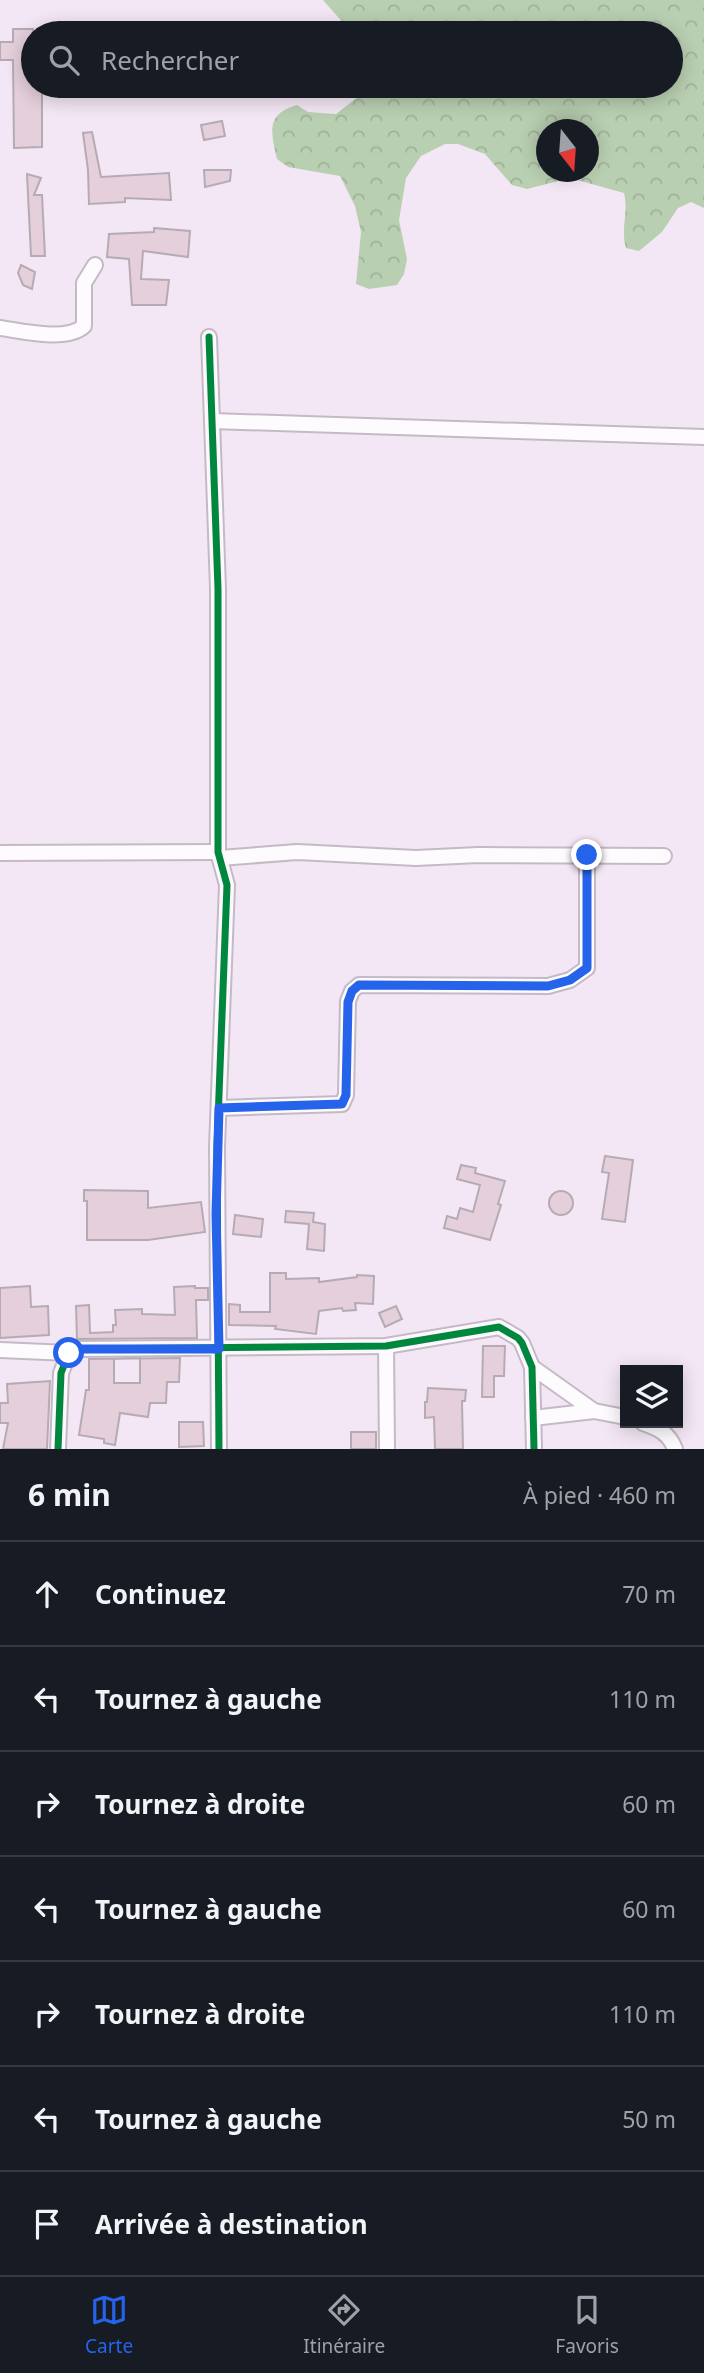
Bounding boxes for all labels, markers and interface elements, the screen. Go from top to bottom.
search box [21,21,683,98]
icon: search [45,41,83,79]
text: Rechercher [101,42,239,78]
north arrow [536,119,599,182]
route end [571,839,602,870]
route start [53,1337,84,1368]
map controls [620,1365,683,1428]
button: layers [620,1365,683,1428]
text: 6 min [28,1474,111,1515]
text: À pied · 460 m [523,1479,676,1511]
icon: ahead [28,1575,66,1613]
text: Continuez [95,1576,226,1612]
text: 70 m [622,1578,676,1610]
icon: left [28,1680,66,1718]
text: Tournez à gauche [95,1681,322,1717]
text: 110 m [609,1683,676,1715]
icon: right [28,1785,66,1823]
text: Tournez à droite [95,1786,305,1822]
text: 60 m [622,1788,676,1820]
icon: left [28,1890,66,1928]
text: Tournez à gauche [95,1891,322,1927]
text: 60 m [622,1893,676,1925]
icon: right [28,1995,66,2033]
text: Tournez à droite [95,1996,305,2032]
text: 110 m [609,1998,676,2030]
icon: left [28,2100,66,2138]
text: Tournez à gauche [95,2101,322,2137]
text: 50 m [622,2103,676,2135]
icon: arrive [28,2205,66,2243]
text: Arrivée à destination [95,2206,368,2242]
tab: Carte [85,2291,133,2359]
tab: Itinéraire [303,2291,385,2359]
tab: Favoris [555,2291,619,2359]

